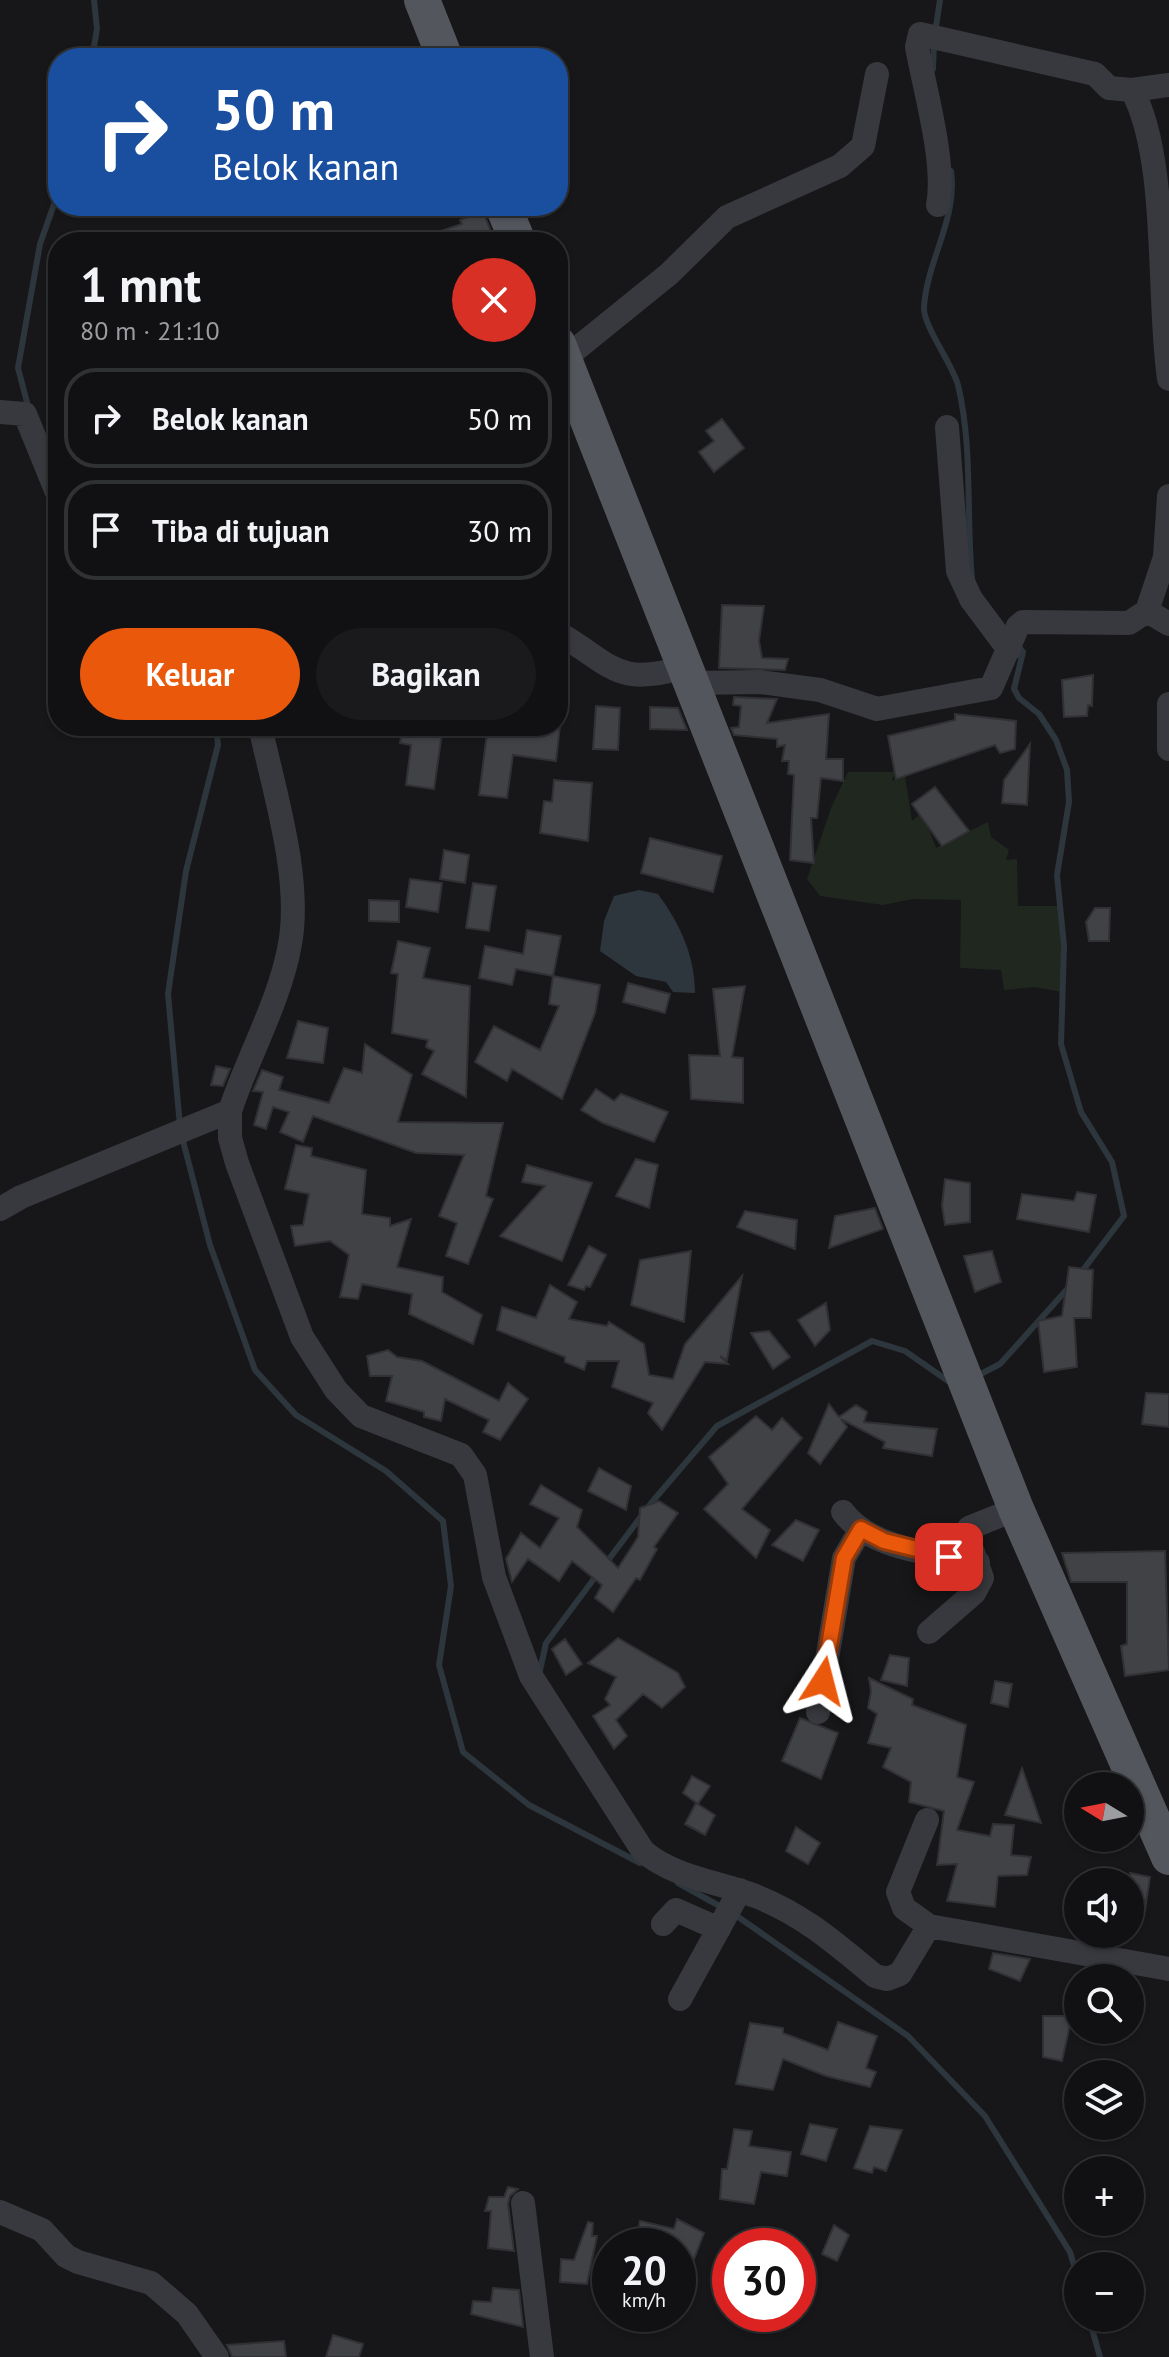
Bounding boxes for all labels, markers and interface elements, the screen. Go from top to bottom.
text: 50 m [212,73,335,145]
icon: right [80,80,184,184]
text: Belok kanan [212,143,399,190]
text: 1 mnt [80,253,201,315]
button: close [452,258,536,342]
text: 80 m · 21:10 [80,314,220,347]
icon: right [84,396,128,440]
text: Belok kanan [152,399,309,438]
text: 50 m [467,399,532,438]
icon: arrive [84,508,128,552]
text: Tiba di tujuan [152,511,330,550]
text: 30 m [467,511,532,550]
button: Keluar [80,628,300,720]
button: Bagikan [316,628,536,720]
pin [915,1523,983,1591]
icon: arrive [927,1535,971,1579]
position arrow [781,1639,865,1723]
north arrow [1064,1772,1144,1852]
map controls [1064,1772,1144,2332]
button: sound [1064,1868,1144,1948]
button: search [1064,1964,1144,2044]
button: layers [1064,2060,1144,2140]
button: + [1064,2156,1144,2236]
speed limit sign: 30 [712,2228,816,2332]
text: 20 [621,2244,667,2296]
button: − [1064,2252,1144,2332]
text: km/h [622,2287,666,2313]

